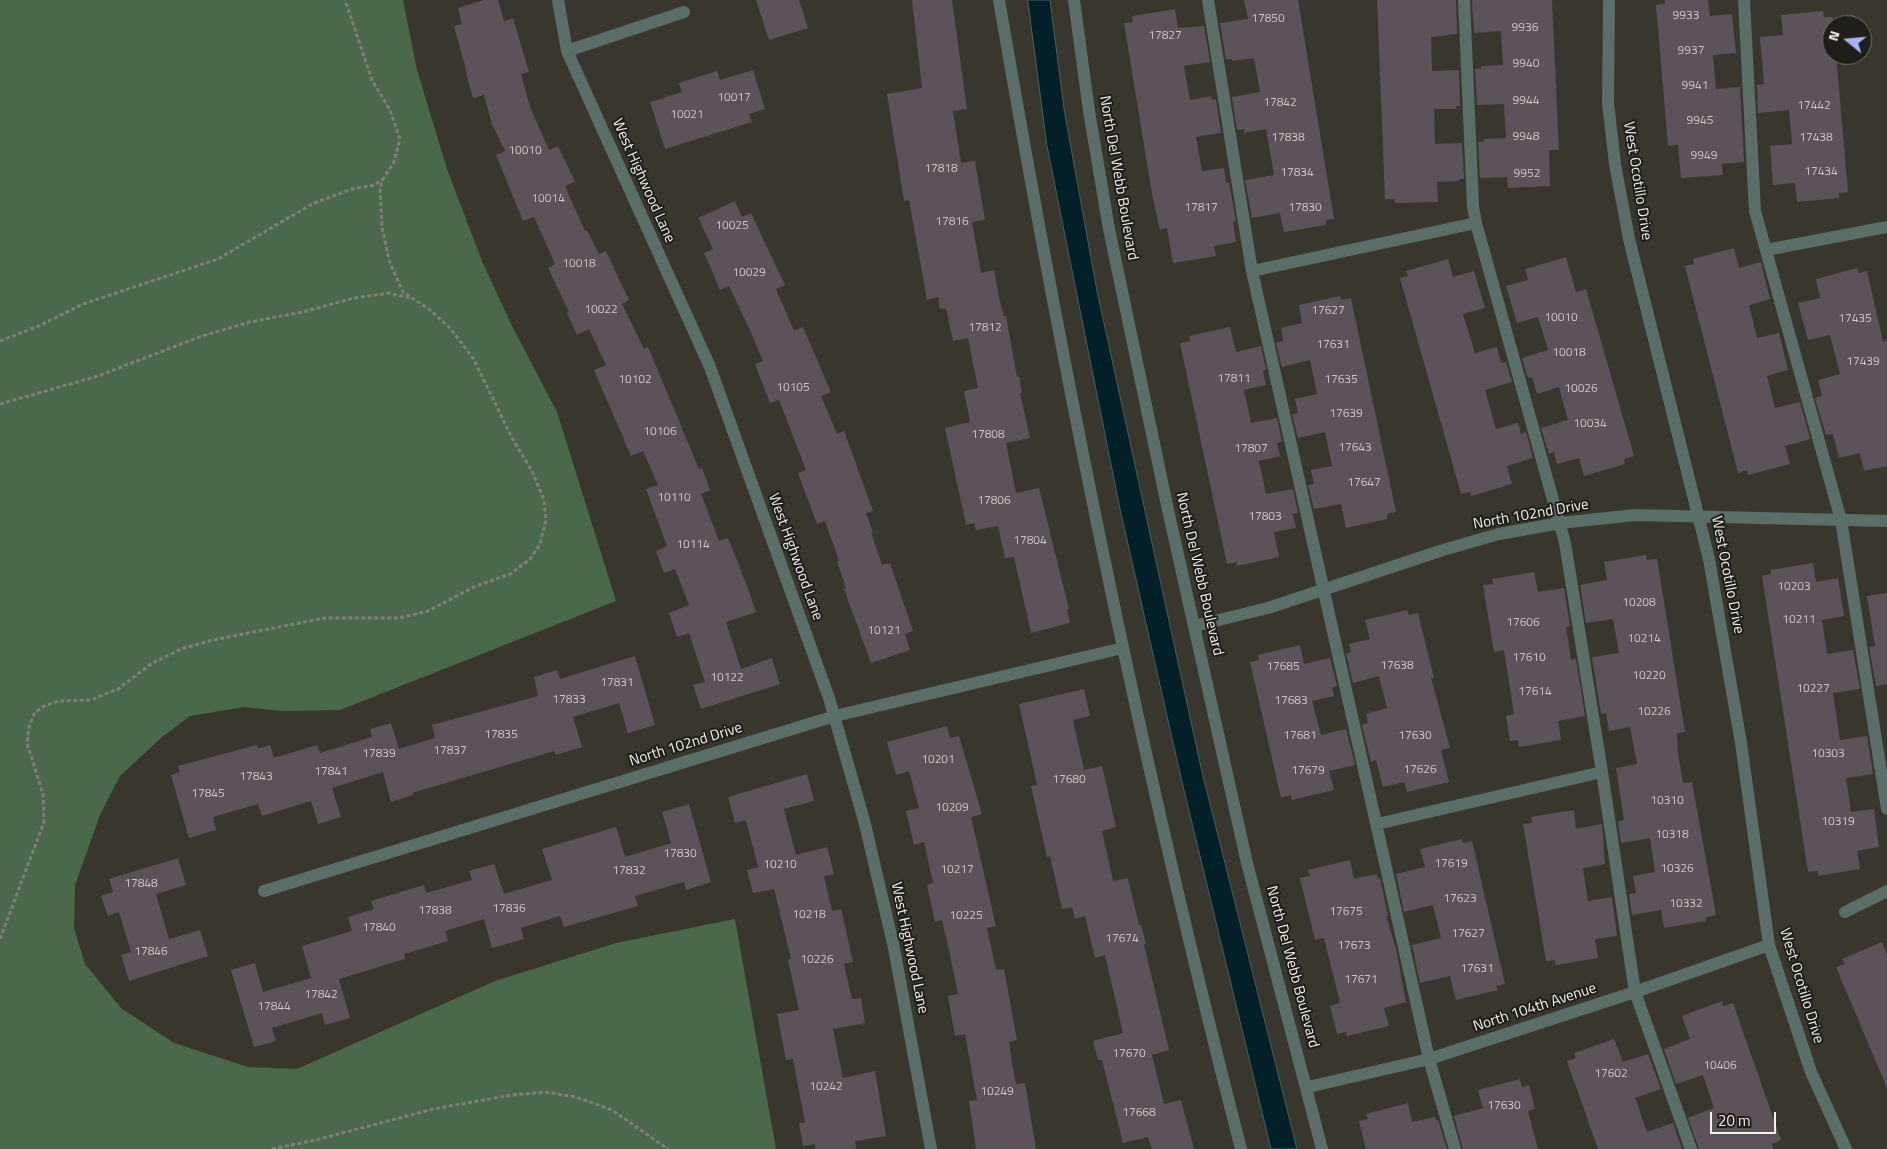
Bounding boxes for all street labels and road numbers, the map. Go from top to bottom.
street label: North Del Webb Boulevard [1095,94,1141,262]
street label: West Highwood Lane [608,116,678,246]
street label: West Ocotillo Drive [1619,120,1655,242]
street label: West Highwood Lane [764,491,826,623]
street label: North Del Webb Boulevard [1171,491,1227,657]
street label: North 102nd Drive [1472,496,1590,534]
street label: West Ocotillo Drive [1707,514,1747,636]
street label: North 102nd Drive [627,719,745,771]
street label: West Highwood Lane [886,881,932,1015]
street label: North Del Webb Boulevard [1262,884,1322,1050]
street label: West Ocotillo Drive [1775,926,1827,1046]
street label: North 104th Avenue [1471,980,1599,1036]

